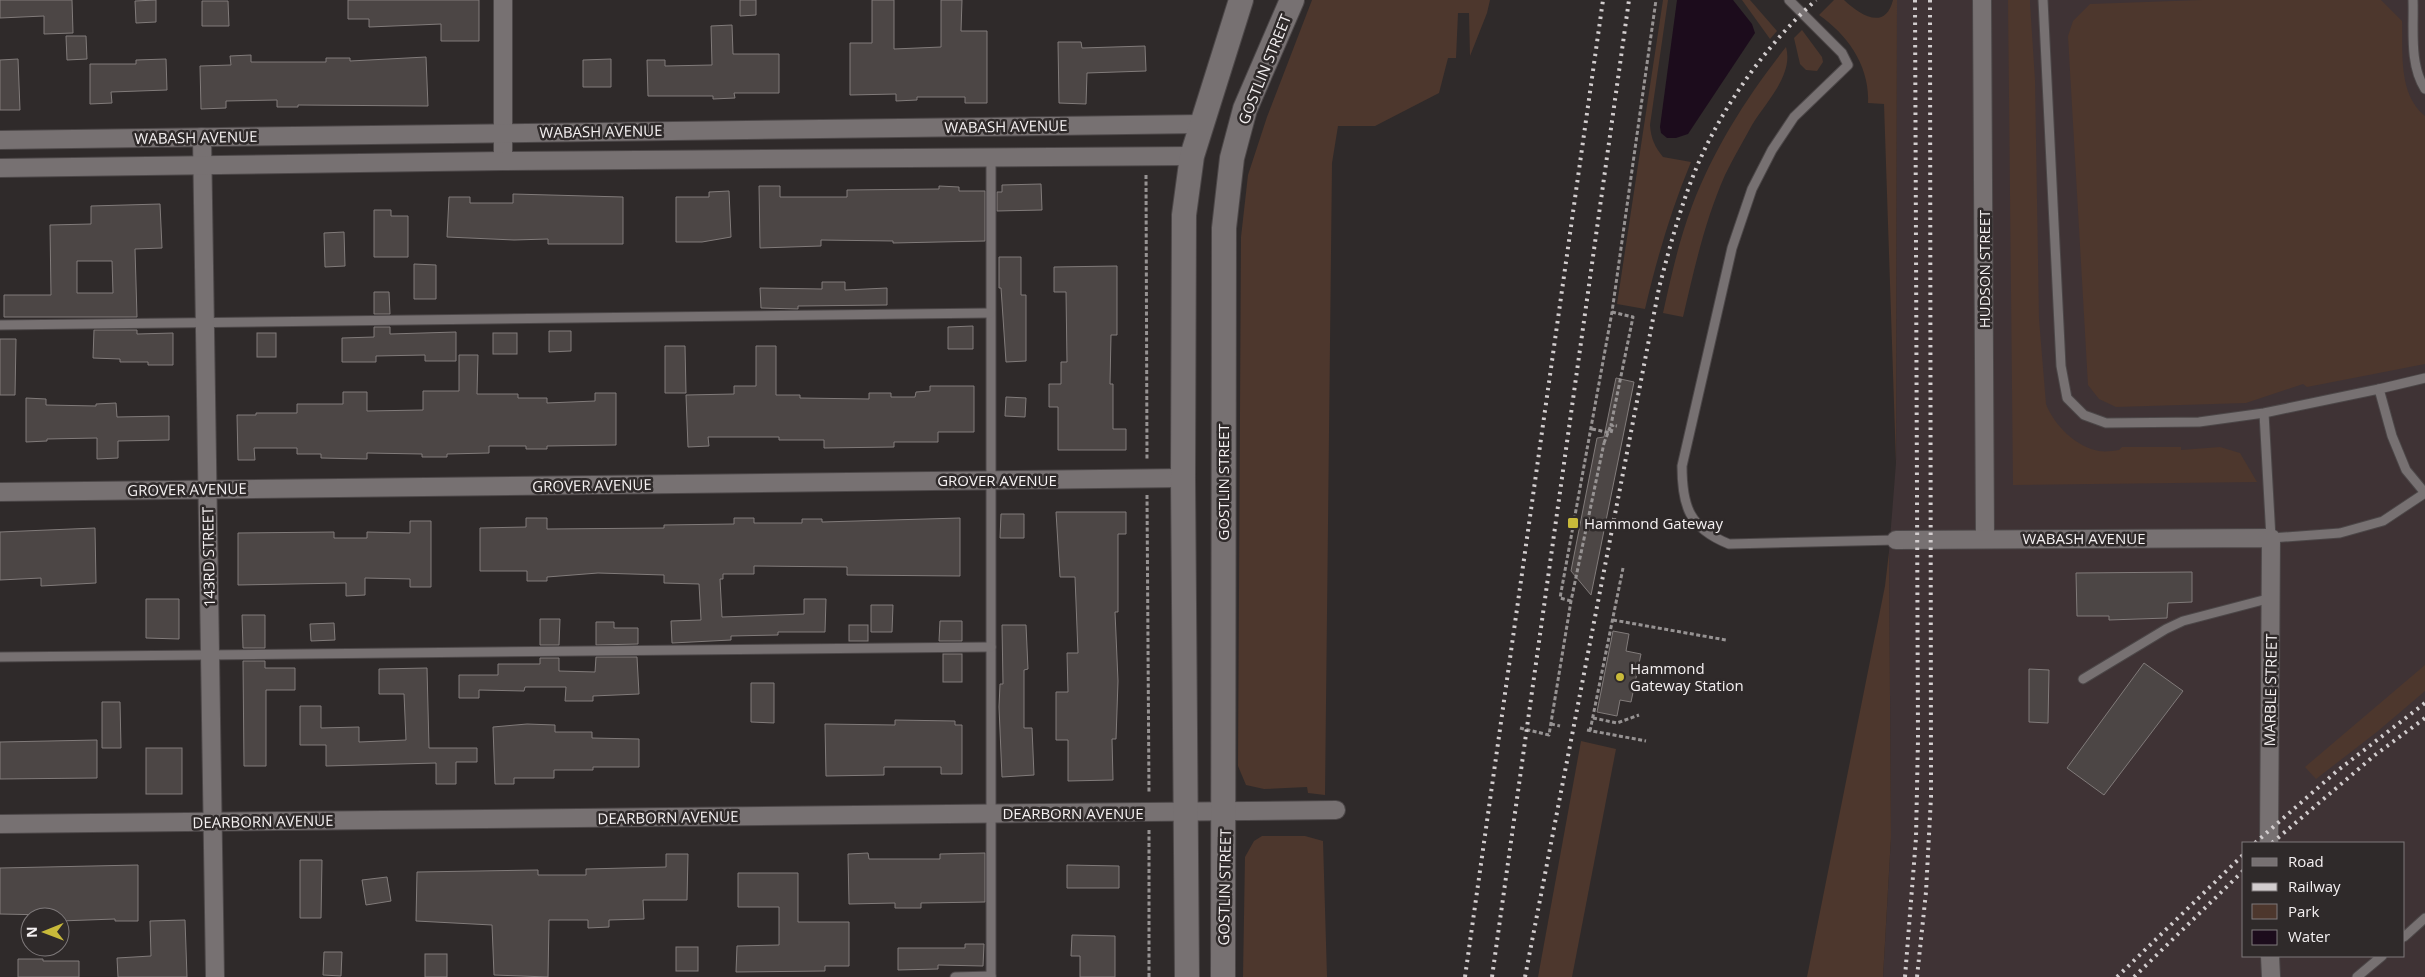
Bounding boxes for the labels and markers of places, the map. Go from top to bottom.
place label: Hammond Gateway [1584,513,1723,533]
marker: Hammond Gateway [1566,516,1580,530]
place label: Hammond Gateway Station [1630,658,1744,695]
marker: Hammond Gateway Station [1614,671,1626,683]

